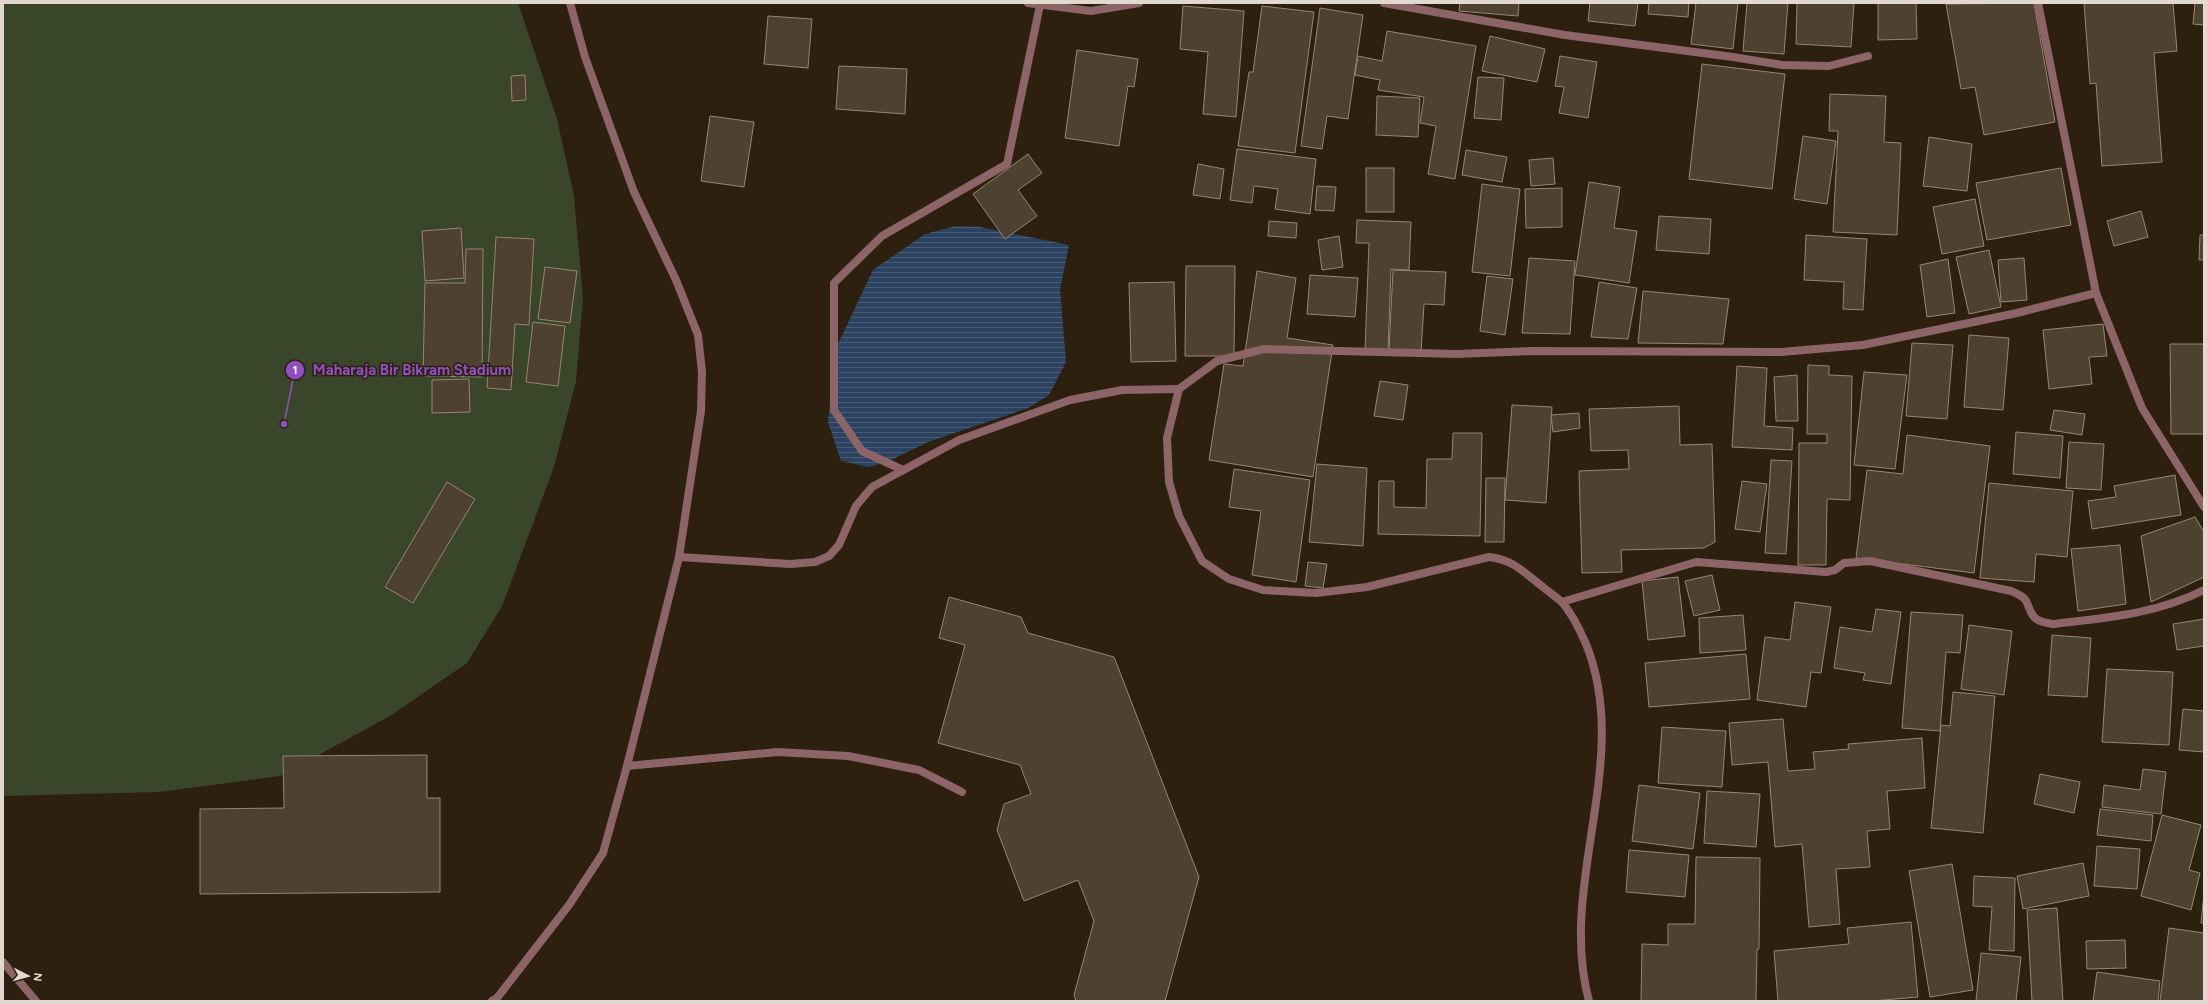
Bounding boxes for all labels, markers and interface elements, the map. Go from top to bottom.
callout: Maharaja Bir Bikram Stadium [285,356,520,383]
text: Maharaja Bir Bikram Stadium [313,361,511,379]
text: 1 [292,363,298,377]
north arrow [8,956,48,996]
text: N [31,972,44,982]

